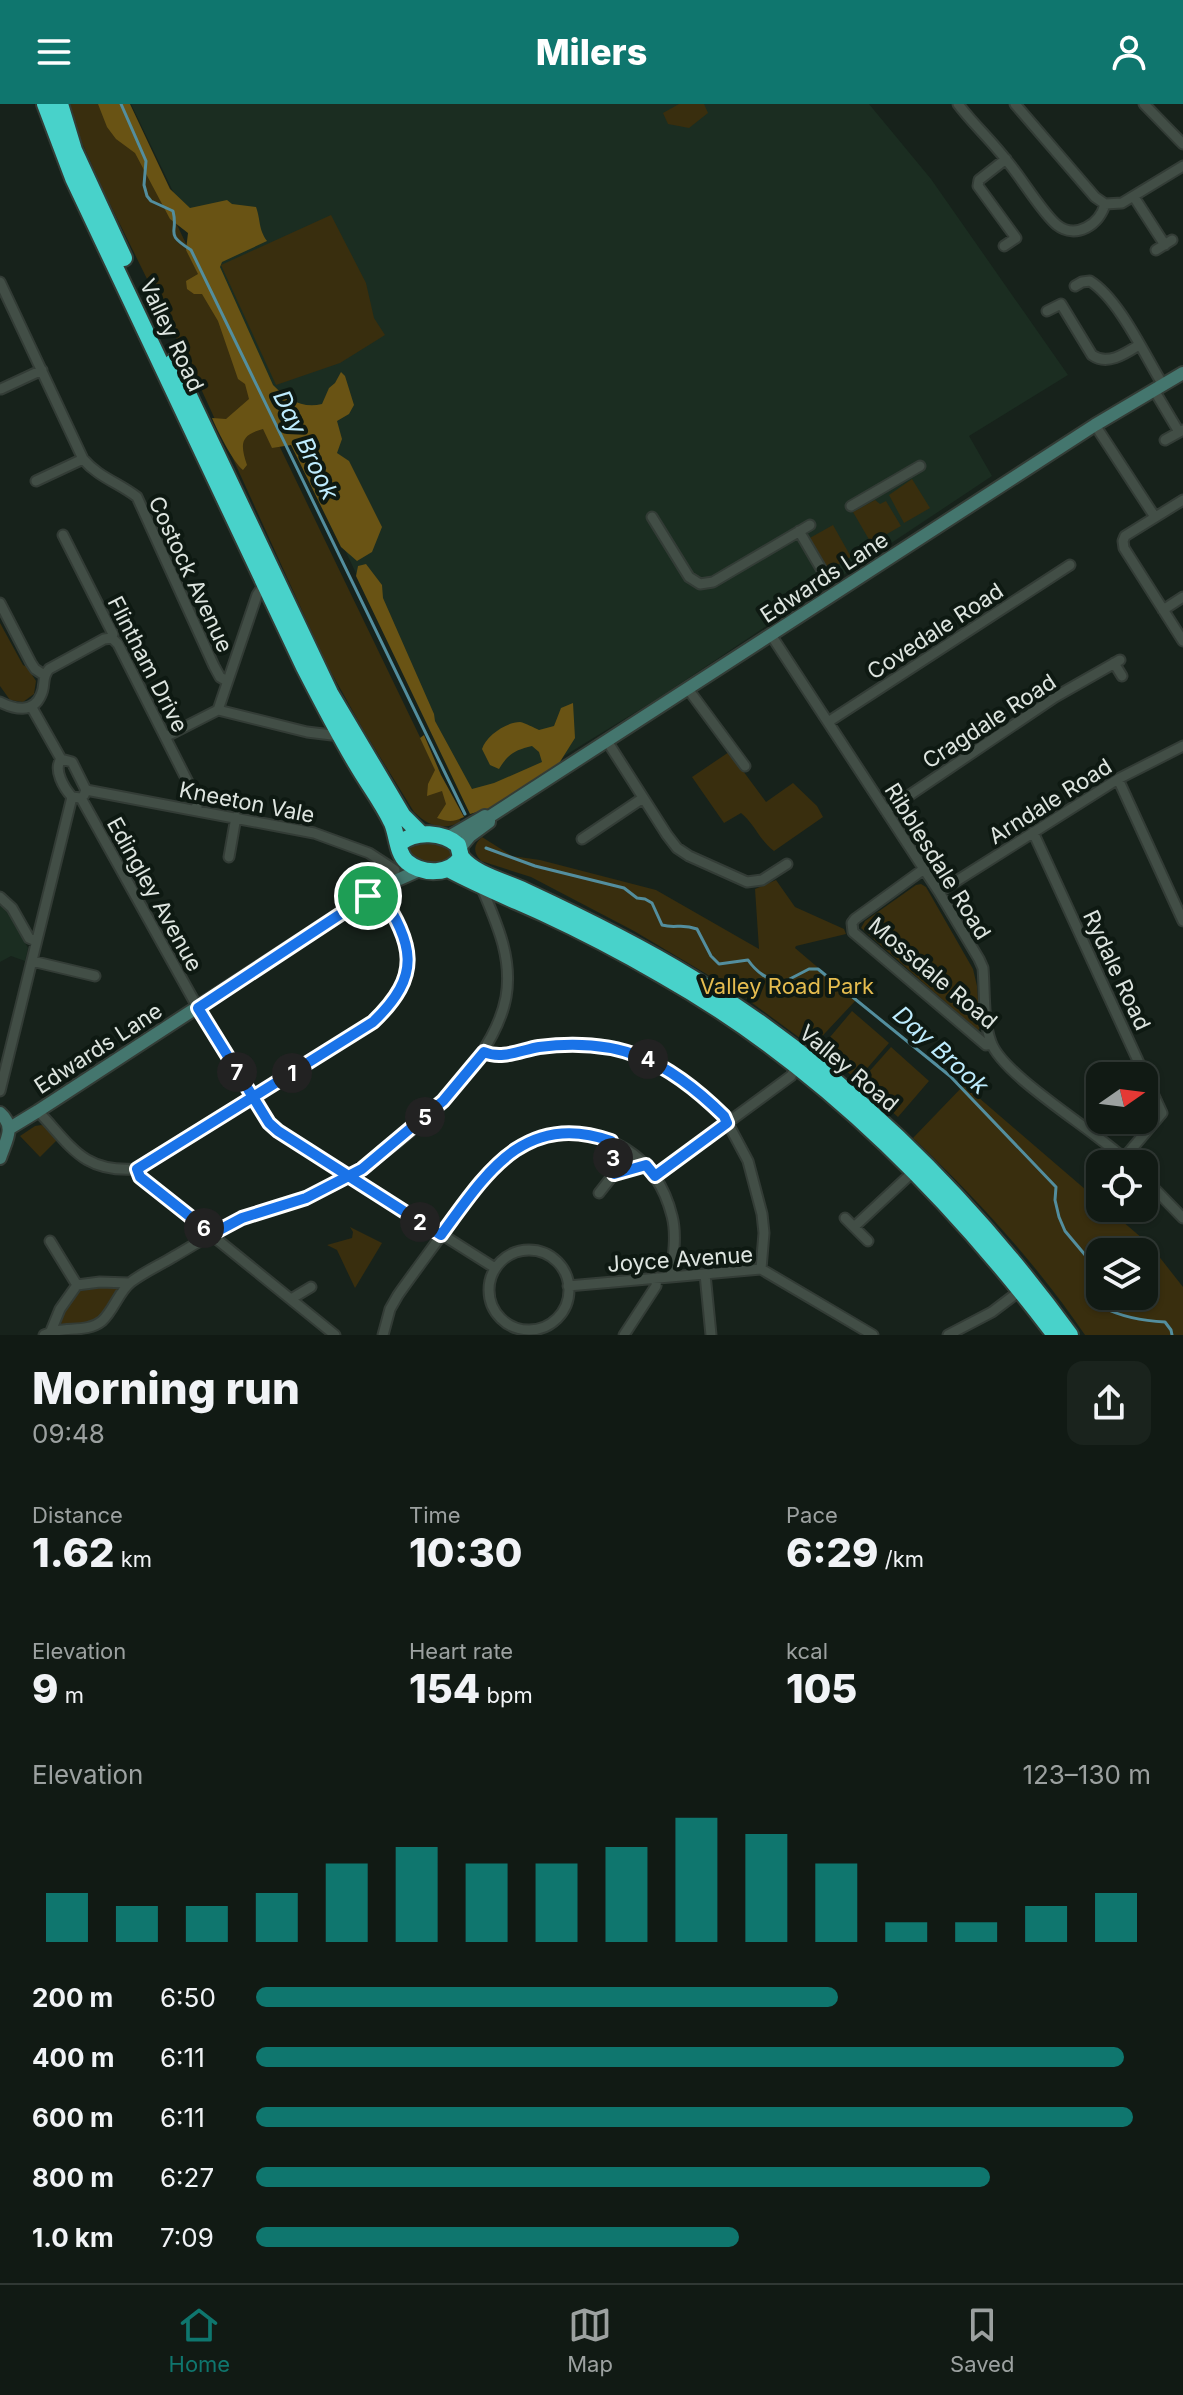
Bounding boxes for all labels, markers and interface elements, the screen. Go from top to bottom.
icon: menu [32,30,76,74]
text: Milers [536,30,647,74]
icon: person [1107,30,1151,74]
street label: Valley Road [135,275,209,395]
water label: Day Brook [267,385,345,505]
street label: Costock Avenue [143,492,239,656]
street label: Edwards Lane [755,526,893,628]
street label: Covedale Road [862,577,1008,685]
street label: Flintham Drive [103,592,193,736]
street label: Cragdale Road [918,668,1060,774]
street label: Arndale Road [984,753,1116,849]
street label: Kneeton Vale [177,776,317,828]
street label: Ribblesdale Road [879,778,997,944]
street label: Edingley Avenue [102,812,208,976]
pin [334,862,402,930]
icon: arrive [346,874,390,918]
street label: Rydale Road [1078,906,1156,1034]
street label: Mossdale Road [864,912,1002,1034]
park label: Valley Road Park [700,973,874,999]
street label: Edwards Lane [29,997,167,1099]
water label: Day Brook [887,1000,995,1101]
street label: Valley Road [794,1019,904,1117]
pin: 4 [628,1039,668,1079]
text: 4 [641,1046,655,1072]
pin: 7 [217,1052,257,1092]
pin: 1 [272,1053,312,1093]
text: 7 [231,1059,243,1085]
text: 1 [287,1060,297,1086]
north arrow [1086,1062,1158,1134]
map controls [1086,1062,1158,1310]
pin: 5 [405,1097,445,1137]
text: 5 [418,1104,432,1130]
pin: 3 [593,1138,633,1178]
text: 3 [606,1145,620,1171]
button: locate [1086,1150,1158,1222]
pin: 2 [400,1202,440,1242]
pin: 6 [184,1208,224,1248]
text: 2 [413,1209,427,1235]
text: 6 [197,1215,211,1241]
button: layers [1086,1238,1158,1310]
street label: Joyce Avenue [606,1241,754,1277]
text: Morning run [32,1361,300,1415]
button: share [1067,1361,1151,1445]
text: 09:48 [32,1418,105,1449]
text: Distance [32,1502,123,1528]
text: Time [409,1502,461,1528]
text: Pace [786,1502,838,1528]
text: 1.62 [32,1528,115,1577]
text: 10:30 [409,1528,522,1577]
text: 6:29 [786,1528,879,1577]
text: km [115,1546,152,1572]
text: /km [879,1546,924,1572]
text: Elevation [32,1638,126,1664]
text: Heart rate [409,1638,513,1664]
text: kcal [786,1638,828,1664]
text: 9 [32,1664,58,1713]
text: 154 [409,1664,480,1713]
text: 105 [786,1664,857,1713]
text: m [58,1682,84,1708]
text: bpm [480,1682,533,1708]
text: Elevation [32,1759,143,1790]
text: 123–130 m [1022,1759,1151,1790]
text: 200 m [32,1982,113,2013]
text: 6:50 [160,1982,216,2013]
text: 400 m [32,2042,115,2073]
text: 6:11 [160,2042,205,2073]
text: 600 m [32,2102,114,2133]
text: 6:11 [160,2102,205,2133]
text: 800 m [32,2162,114,2193]
text: 6:27 [160,2162,214,2193]
text: 1.0 km [32,2222,114,2253]
text: 7:09 [160,2222,214,2253]
tab: Home [169,2303,230,2377]
tab: Map [567,2303,613,2377]
tab: Saved [950,2303,1014,2377]

